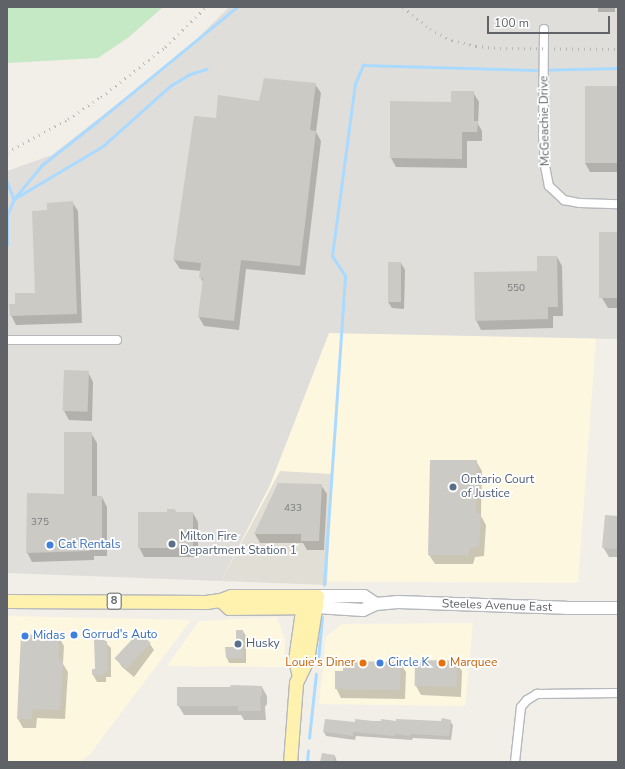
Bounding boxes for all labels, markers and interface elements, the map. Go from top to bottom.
scale bar [489,8,612,34]
text: 100 m [494,15,529,31]
street label: McGeachie Drive [537,76,553,166]
house number: 550 [507,283,525,295]
place label: Ontario Court of Justice [461,473,534,501]
marker: Ontario Court of Justice [448,482,458,492]
house number: 433 [284,503,302,515]
house number: 375 [31,517,49,529]
place label: Milton Fire Department Station 1 [180,530,297,558]
place label: Cat Rentals [58,538,120,552]
marker: Milton Fire Department Station 1 [167,539,177,549]
marker: Cat Rentals [45,540,55,550]
road number: 8 [106,592,122,610]
street label: Steeles Avenue East [442,597,552,615]
place label: Gorrud's Auto [82,628,158,642]
place label: Midas [33,629,65,643]
marker: Gorrud's Auto [69,630,79,640]
marker: Midas [20,631,30,641]
place label: Husky [246,637,280,651]
marker: Husky [233,639,243,649]
place label: Louie's Diner [285,656,355,670]
place label: Circle K [388,656,429,670]
place label: Marquee [450,656,497,670]
marker: Louie's Diner [358,658,368,668]
marker: Circle K [375,658,385,668]
marker: Marquee [437,658,447,668]

